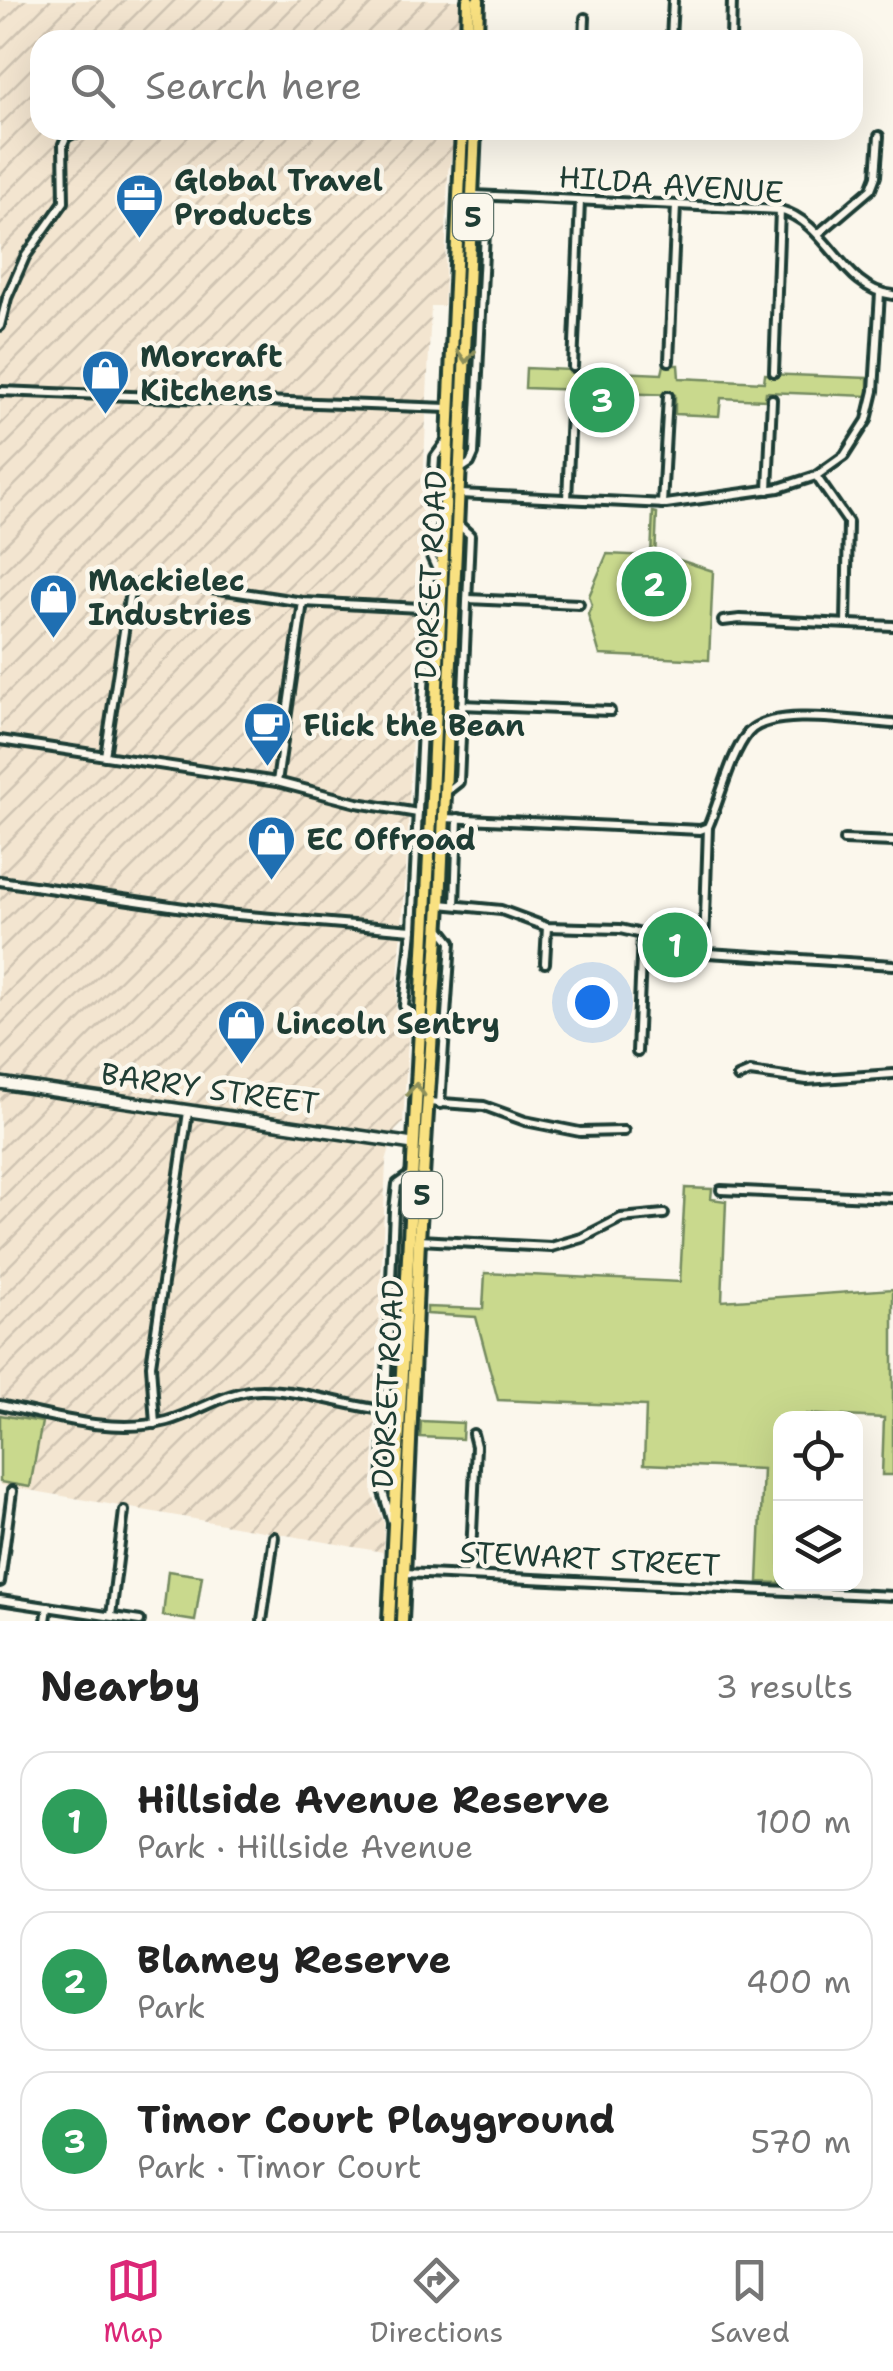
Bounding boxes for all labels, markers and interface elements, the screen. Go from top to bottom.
search box [30,30,863,140]
icon: search [65,58,120,113]
text: Search here [145,60,362,111]
street label: HILDA AVENUE [557,156,785,213]
place label: Global Travel Products [174,160,383,235]
office icon: Global Travel Products [113,172,165,240]
road number: 5 [453,194,493,240]
place label: Morcraft Kitchens [140,336,283,411]
shop icon: Morcraft Kitchens [79,348,131,416]
one-way arrow [456,348,477,364]
pin: 3 [570,362,634,438]
street label: DORSET ROAD [405,469,456,681]
pin: 2 [622,546,686,622]
place label: Mackielec Industries [88,560,252,635]
shop icon: Mackielec Industries [27,572,79,640]
cafe icon: Flick the Bean [242,700,294,768]
place label: Flick the Bean [303,705,525,746]
shop icon: EC Offroad [245,814,297,882]
place label: EC Offroad [306,819,476,860]
pin: 1 [642,908,708,982]
your location [567,977,618,1028]
shop icon: Lincoln Sentry [215,998,267,1066]
place label: Lincoln Sentry [276,1003,500,1044]
street label: BARRY STREET [98,1053,322,1124]
one-way arrow [405,1082,426,1098]
road number: 5 [402,1172,442,1218]
street label: DORSET ROAD [362,1278,413,1490]
map controls [773,1411,863,1591]
button: locate [773,1411,863,1501]
button: layers [773,1501,863,1591]
street label: STEWART STREET [459,1531,721,1586]
text: Nearby [40,1658,200,1714]
text: 3 results [716,1665,853,1708]
text: Hillside Avenue Reserve [137,1774,610,1825]
text: 1 [67,1800,82,1843]
text: 100 m [755,1800,851,1843]
text: Park · Hillside Avenue [137,1825,473,1868]
text: Blamey Reserve [137,1934,451,1985]
text: 2 [63,1960,86,2003]
text: 400 m [746,1960,851,2003]
text: Park [137,1985,206,2028]
text: Timor Court Playground [137,2094,615,2145]
text: 3 [63,2120,86,2163]
text: 570 m [750,2120,851,2163]
text: Park · Timor Court [137,2145,421,2188]
tab: Map [103,2253,163,2351]
tab: Directions [370,2253,503,2351]
tab: Saved [710,2253,790,2351]

